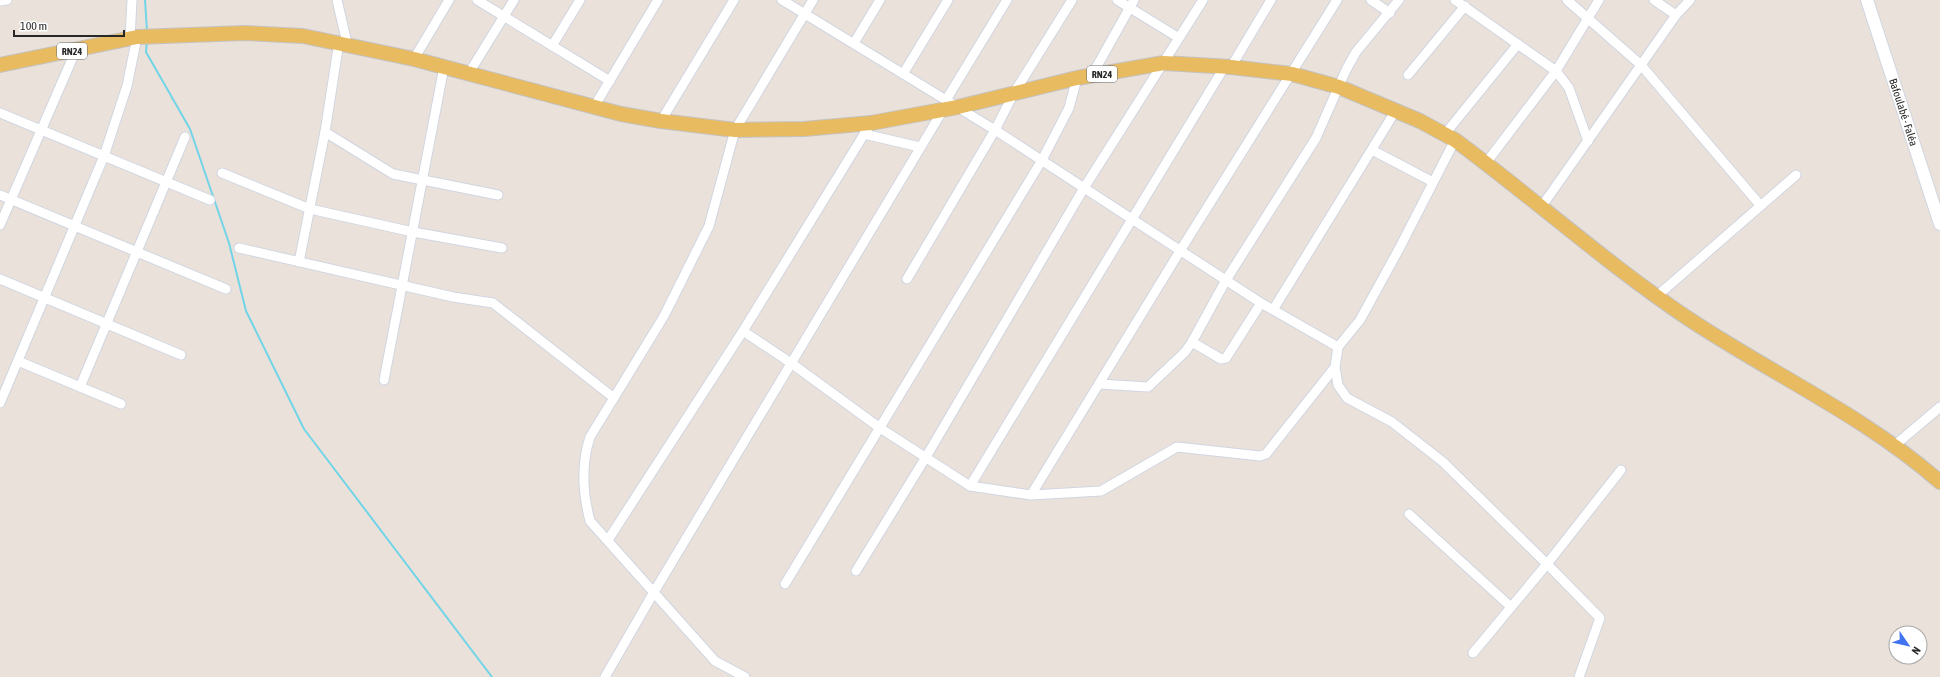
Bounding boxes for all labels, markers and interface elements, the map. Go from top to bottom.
scale bar [14,12,124,38]
text: 100 m [20,19,47,33]
road number: RN24 [57,43,87,59]
road number: RN24 [1087,66,1117,82]
street label: Bafoulabé - Faléa [1887,77,1920,147]
north arrow [1888,625,1928,665]
text: N [1909,645,1923,657]

